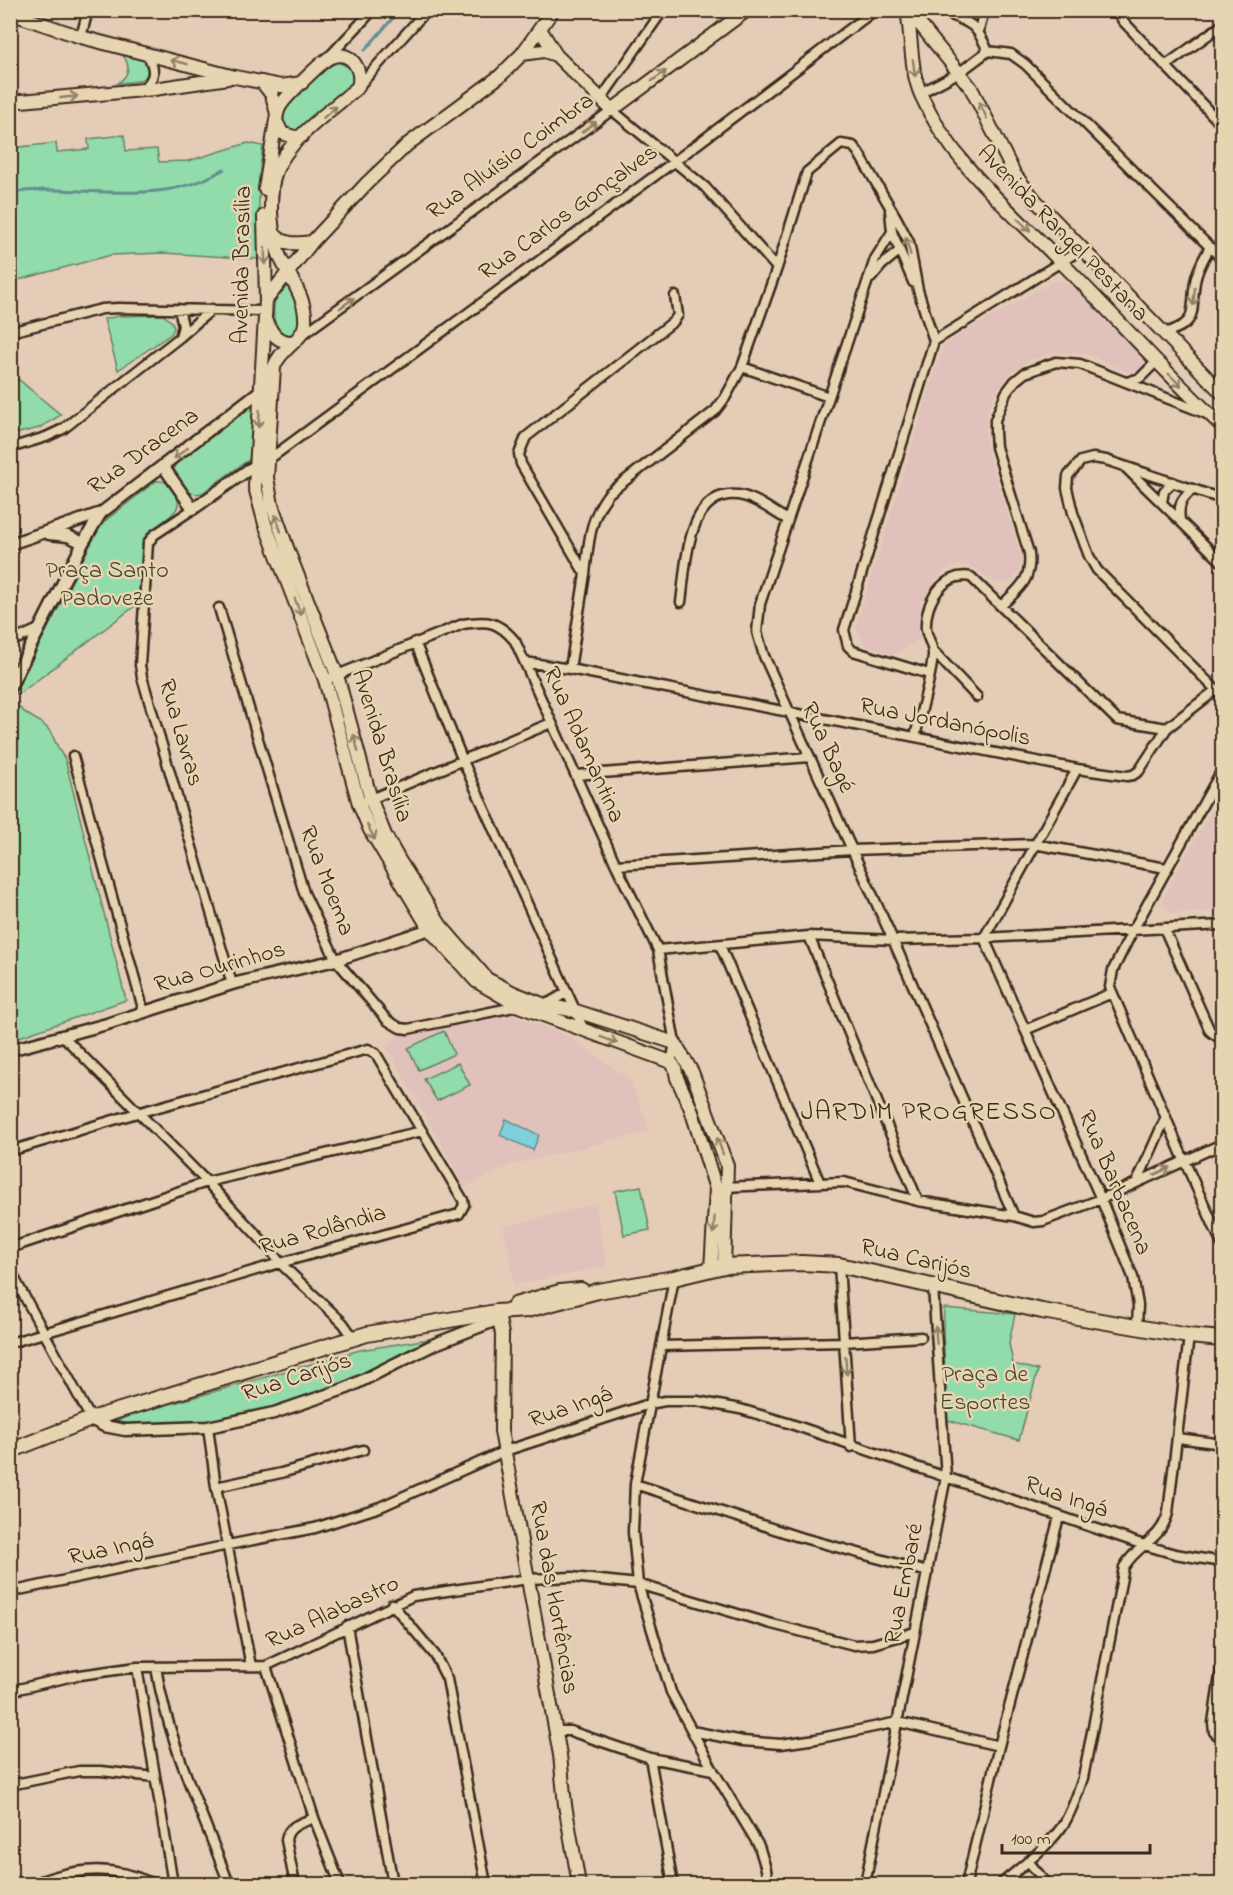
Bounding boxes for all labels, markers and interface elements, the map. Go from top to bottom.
one-way arrow [170,56,189,68]
one-way arrow [909,58,920,78]
one-way arrow [651,69,667,82]
street label: Rua Aluísio Coimbra [420,84,602,230]
one-way arrow [58,91,78,102]
one-way arrow [977,101,989,119]
one-way arrow [322,105,337,119]
one-way arrow [581,120,597,133]
street label: Rua Carlos Gonçalves [472,136,666,290]
street label: Avenida Rangel Pestana [968,137,1156,331]
street label: Avenida Brasília [224,185,262,345]
one-way arrow [1016,218,1031,233]
one-way arrow [902,237,913,256]
one-way arrow [259,245,271,265]
one-way arrow [1188,286,1199,306]
one-way arrow [338,297,354,309]
one-way arrow [1167,373,1182,388]
street label: Rua Dracena [81,400,207,504]
one-way arrow [253,409,264,429]
one-way arrow [173,446,189,459]
one-way arrow [271,514,282,533]
park label: Praça Santo Padoveze [45,554,169,617]
one-way arrow [293,597,304,615]
street label: Rua Adamantina [533,661,633,829]
street label: Avenida Brasília [341,665,421,827]
street label: Rua Lavras [148,675,212,791]
street label: Rua Jordanópolis [856,689,1034,757]
street label: Rua Bagé [791,697,863,799]
one-way arrow [350,734,361,753]
street label: Rua Moema [289,821,363,941]
one-way arrow [366,822,377,840]
street label: Rua Ourinhos [150,933,290,1003]
one-way arrow [599,1035,618,1046]
district label: JARDIM PROGRESSO [801,1094,1057,1132]
street label: Rua Barbacena [1068,1105,1160,1261]
one-way arrow [714,1137,725,1156]
one-way arrow [1152,1164,1170,1176]
street label: Rua Rolândia [255,1196,391,1266]
one-way arrow [708,1214,719,1234]
street label: Rua Carijós [857,1230,975,1290]
one-way arrow [930,1325,941,1345]
street label: Rua Carijós [238,1344,356,1412]
one-way arrow [840,1355,851,1375]
park label: Praça de Esportes [940,1358,1030,1421]
street label: Rua Ingá [524,1377,618,1439]
street label: Rua Ingá [1019,1467,1113,1529]
street label: Rua das Hortências [519,1499,587,1697]
street label: Rua Embaré [876,1520,934,1648]
street label: Rua Ingá [65,1524,157,1576]
street label: Rua Alabastro [261,1567,405,1659]
scale bar [1002,1817,1150,1855]
text: 100 m [1011,1827,1051,1853]

